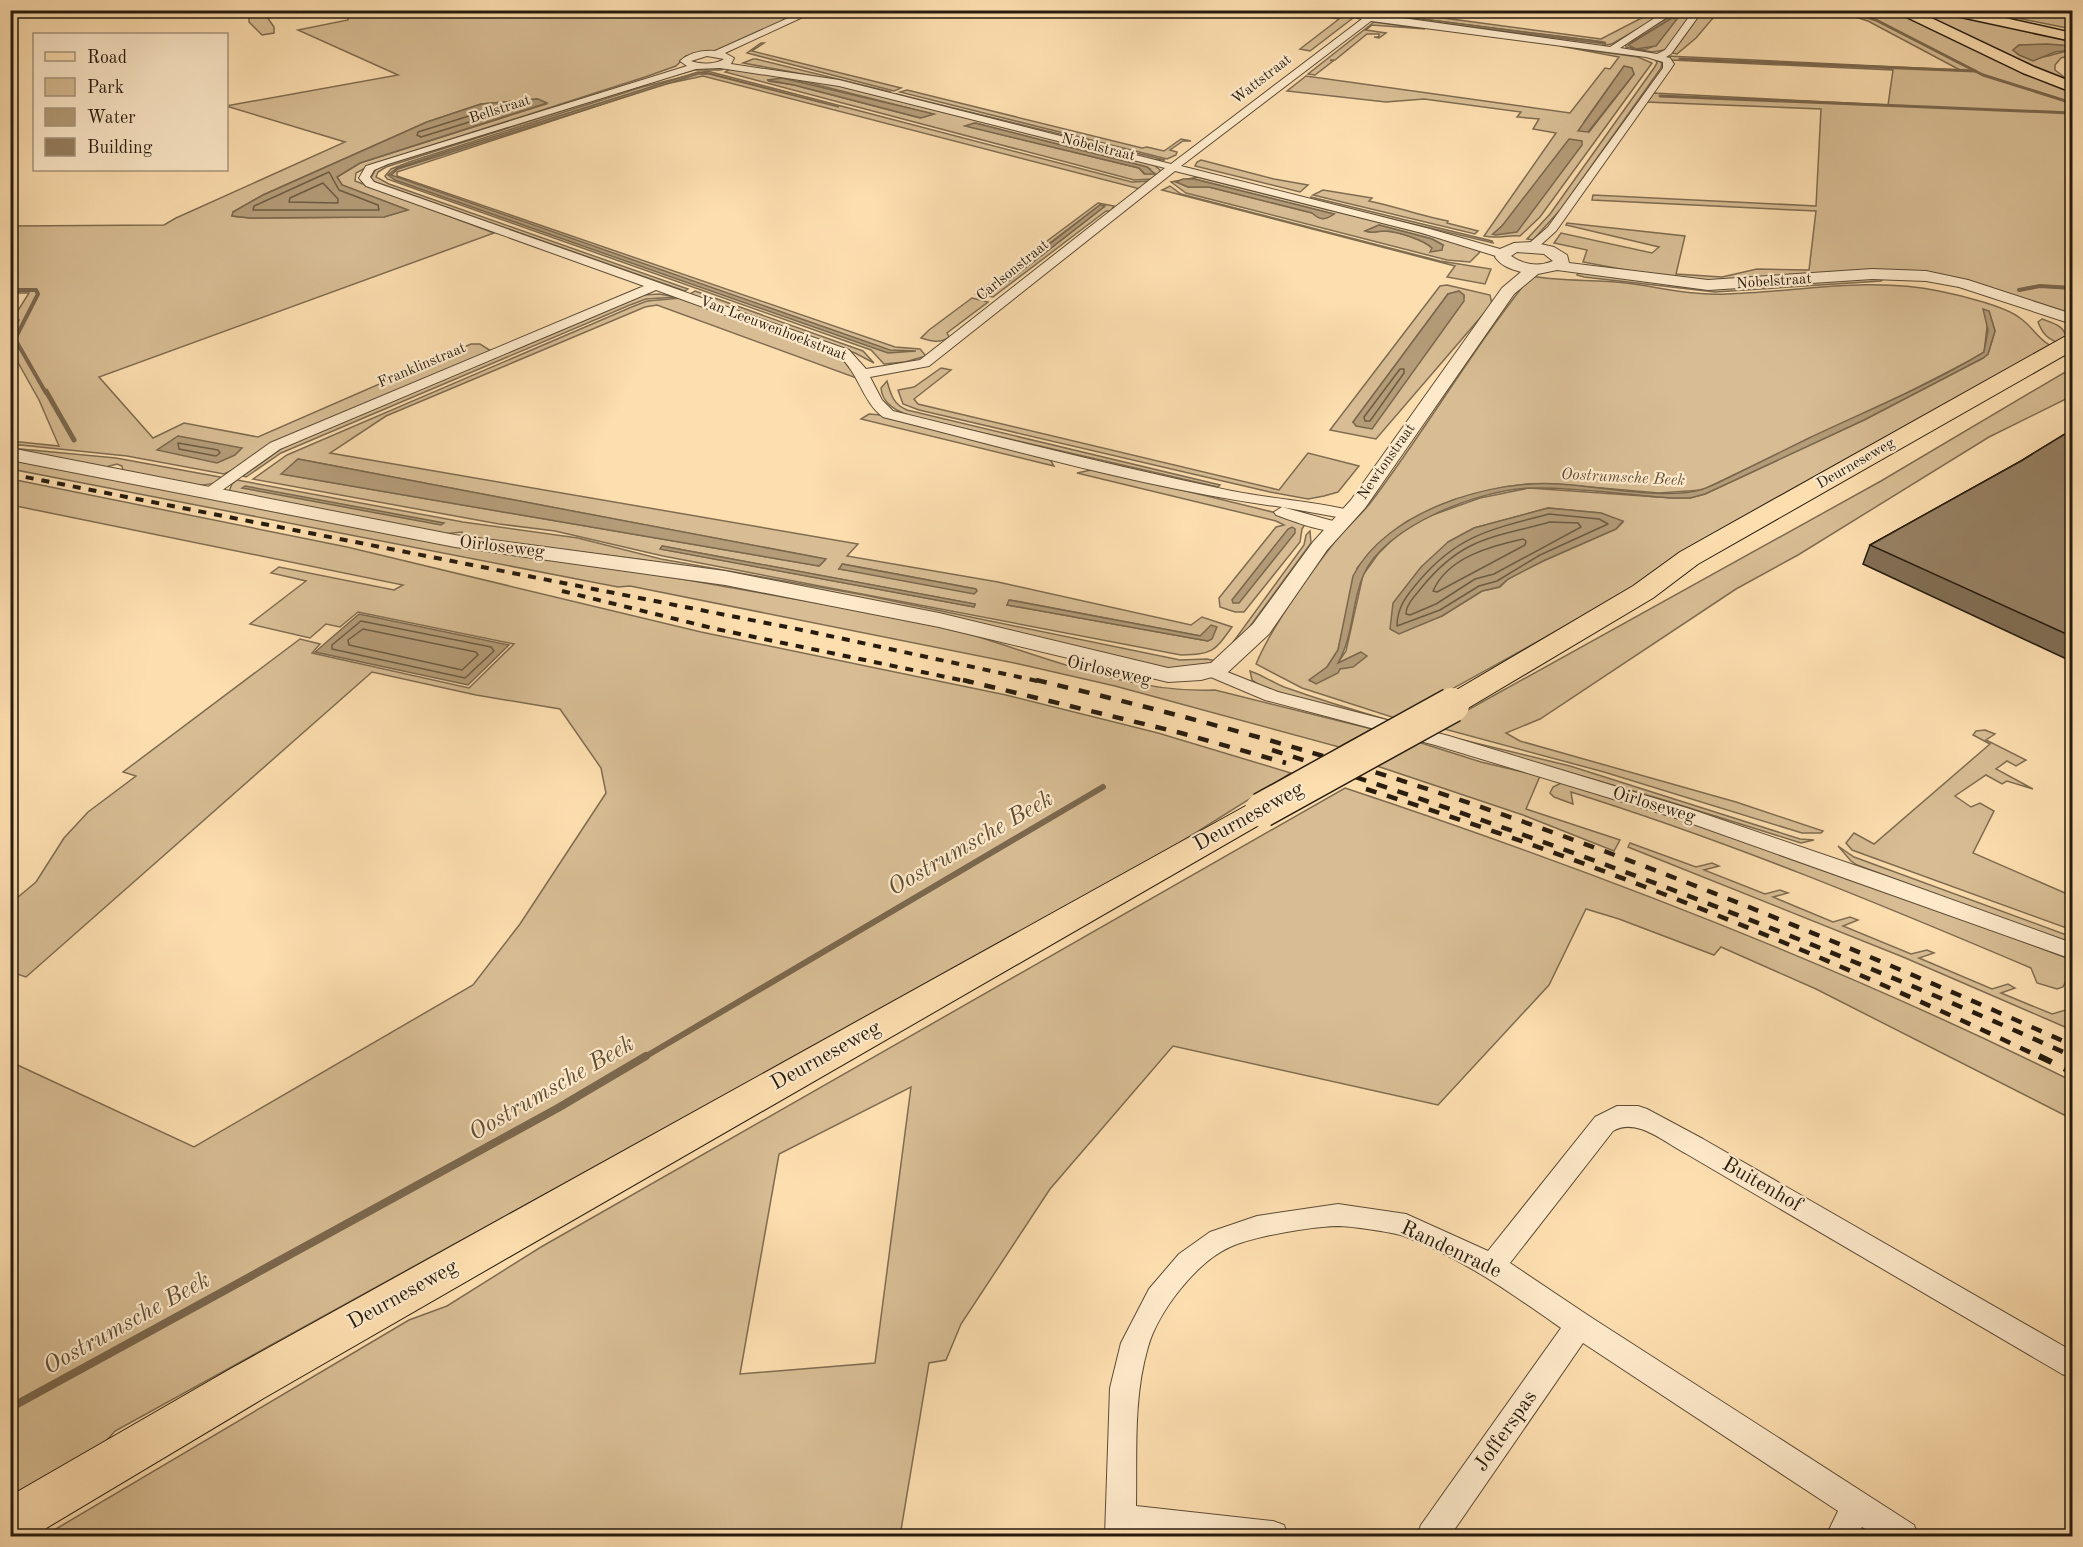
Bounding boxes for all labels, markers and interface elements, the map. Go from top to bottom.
legend [33,33,228,171]
text: Road [87,49,127,67]
street label: Wattstraat [1230,52,1294,108]
text: Park [87,79,124,97]
street label: Bellstraat [468,93,532,127]
text: Water [87,109,136,127]
street label: Nobelstraat [1060,132,1136,164]
text: Building [87,139,153,157]
street label: Carlsonstraat [974,238,1052,304]
street label: Nobelstraat [1736,272,1812,292]
street label: Van Leeuwenhoekstraat [697,294,849,364]
street label: Franklinstraat [376,341,468,391]
street label: Newtonstraat [1355,421,1419,503]
street label: Deurneseweg [1815,436,1897,492]
water label: Oostrumsche Beek [1561,467,1686,489]
street label: Oirloseweg [458,533,546,561]
street label: Oirloseweg [1065,653,1153,689]
street label: Deurneseweg [1191,778,1308,856]
street label: Oirloseweg [1610,784,1698,826]
water label: Oostrumsche Beek [884,787,1058,901]
street label: Deurneseweg [768,1017,885,1095]
water label: Oostrumsche Beek [465,1032,639,1146]
street label: Buitenhof [1718,1154,1806,1217]
street label: Randenrade [1397,1218,1505,1282]
street label: Deurneseweg [345,1256,462,1334]
water label: Oostrumsche Beek [40,1268,214,1380]
street label: Jofferspas [1471,1387,1541,1475]

